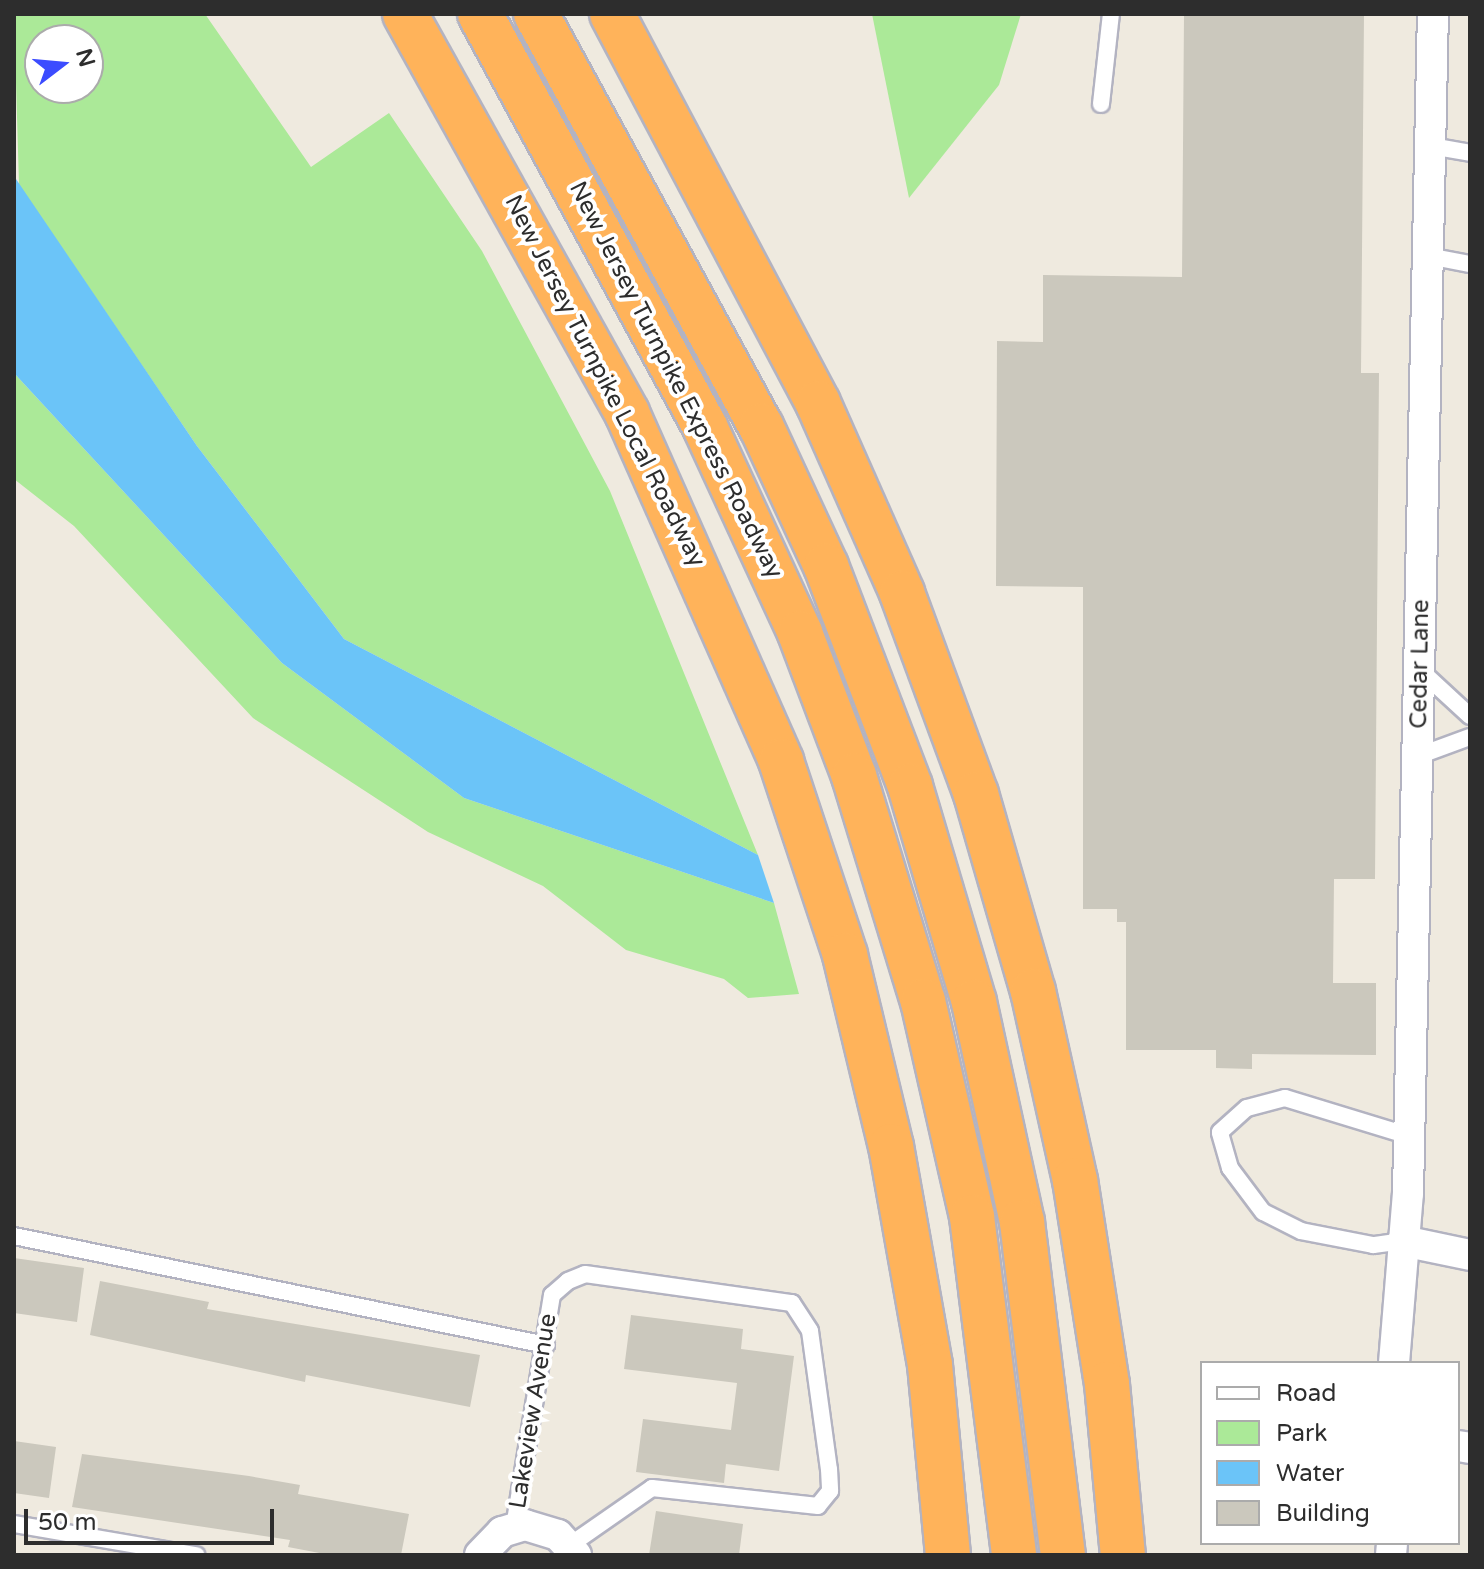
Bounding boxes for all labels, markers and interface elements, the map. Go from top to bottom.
north arrow [24,24,104,104]
text: N [70,46,100,70]
street label: New Jersey Turnpike Express Roadway [563,177,789,583]
street label: New Jersey Turnpike Local Roadway [498,190,712,572]
street label: Cedar Lane [1404,599,1436,729]
street label: Lakeview Avenue [503,1311,563,1511]
legend [1200,1361,1460,1545]
text: Road [1276,1379,1336,1408]
text: Park [1276,1419,1327,1448]
text: Water [1276,1459,1344,1488]
scale bar [28,1493,278,1543]
text: Building [1276,1499,1370,1528]
text: 50 m [38,1508,96,1537]

